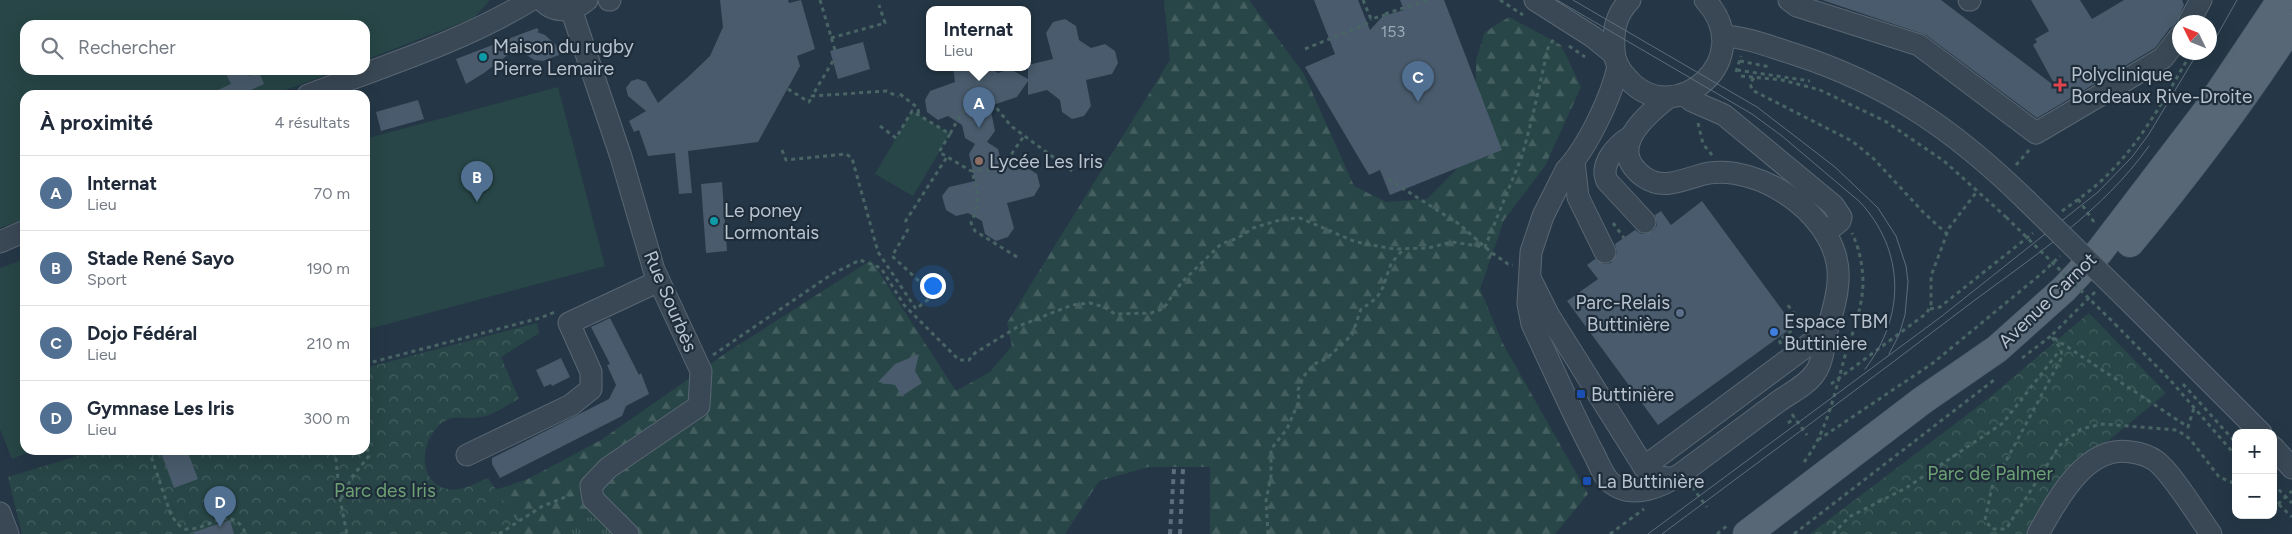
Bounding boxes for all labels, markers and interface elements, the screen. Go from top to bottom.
popup [926,6,1031,71]
north arrow [2172,15,2217,60]
text: Internat [943,18,1014,41]
search box [20,20,370,75]
house number: 153 [1381,22,1405,41]
icon: search [38,34,66,62]
place label: Maison du rugby Pierre Lemaire [493,35,634,80]
text: Rechercher [78,36,176,59]
text: Lieu [943,41,973,60]
marker: Maison du rugby Pierre Lemaire [477,51,489,63]
pin: C [1402,61,1434,102]
place label: Polyclinique Bordeaux Rive-Droite [2071,63,2252,108]
marker: Polyclinique Bordeaux Rive-Droite [2053,78,2067,92]
pin: A [963,87,995,128]
text: À proximité [40,110,153,135]
text: 4 résultats [274,113,350,132]
place label: Lycée Les Iris [989,150,1103,173]
marker: Lycée Les Iris [973,155,985,167]
pin: B [461,161,493,202]
text: Internat [87,172,157,195]
text: A [50,184,62,203]
text: 70 m [314,184,350,203]
text: Lieu [87,195,117,214]
place label: Le poney Lormontais [724,199,819,244]
marker: Le poney Lormontais [708,215,720,227]
text: Stade René Sayo [87,247,234,270]
street label: Rue Sourbès [639,247,702,355]
street label: Avenue Carnot [1993,248,2101,353]
text: B [51,259,61,278]
text: 190 m [307,259,350,278]
text: Sport [87,270,127,289]
your location [920,273,946,299]
place label: Parc-Relais Buttinière [1575,291,1670,336]
marker: Parc-Relais Buttinière [1674,307,1686,319]
place label: Espace TBM Buttinière [1784,310,1889,355]
text: Dojo Fédéral [87,322,197,345]
marker: Espace TBM Buttinière [1768,326,1780,338]
text: C [50,334,62,353]
text: 210 m [307,334,350,353]
text: Lieu [87,345,117,364]
place label: Buttinière [1591,383,1674,406]
marker: Buttinière [1575,388,1587,400]
text: Gymnase Les Iris [87,397,234,420]
text: D [50,409,62,428]
text: 300 m [303,409,350,428]
text: Lieu [87,420,117,439]
map controls [2232,429,2277,519]
button: + [2232,429,2277,474]
park label: Parc de Palmer [1927,462,2053,485]
place label: La Buttinière [1597,470,1704,493]
button: − [2232,474,2277,519]
marker: La Buttinière [1581,475,1593,487]
park label: Parc des Iris [334,479,436,502]
pin: D [204,486,236,527]

